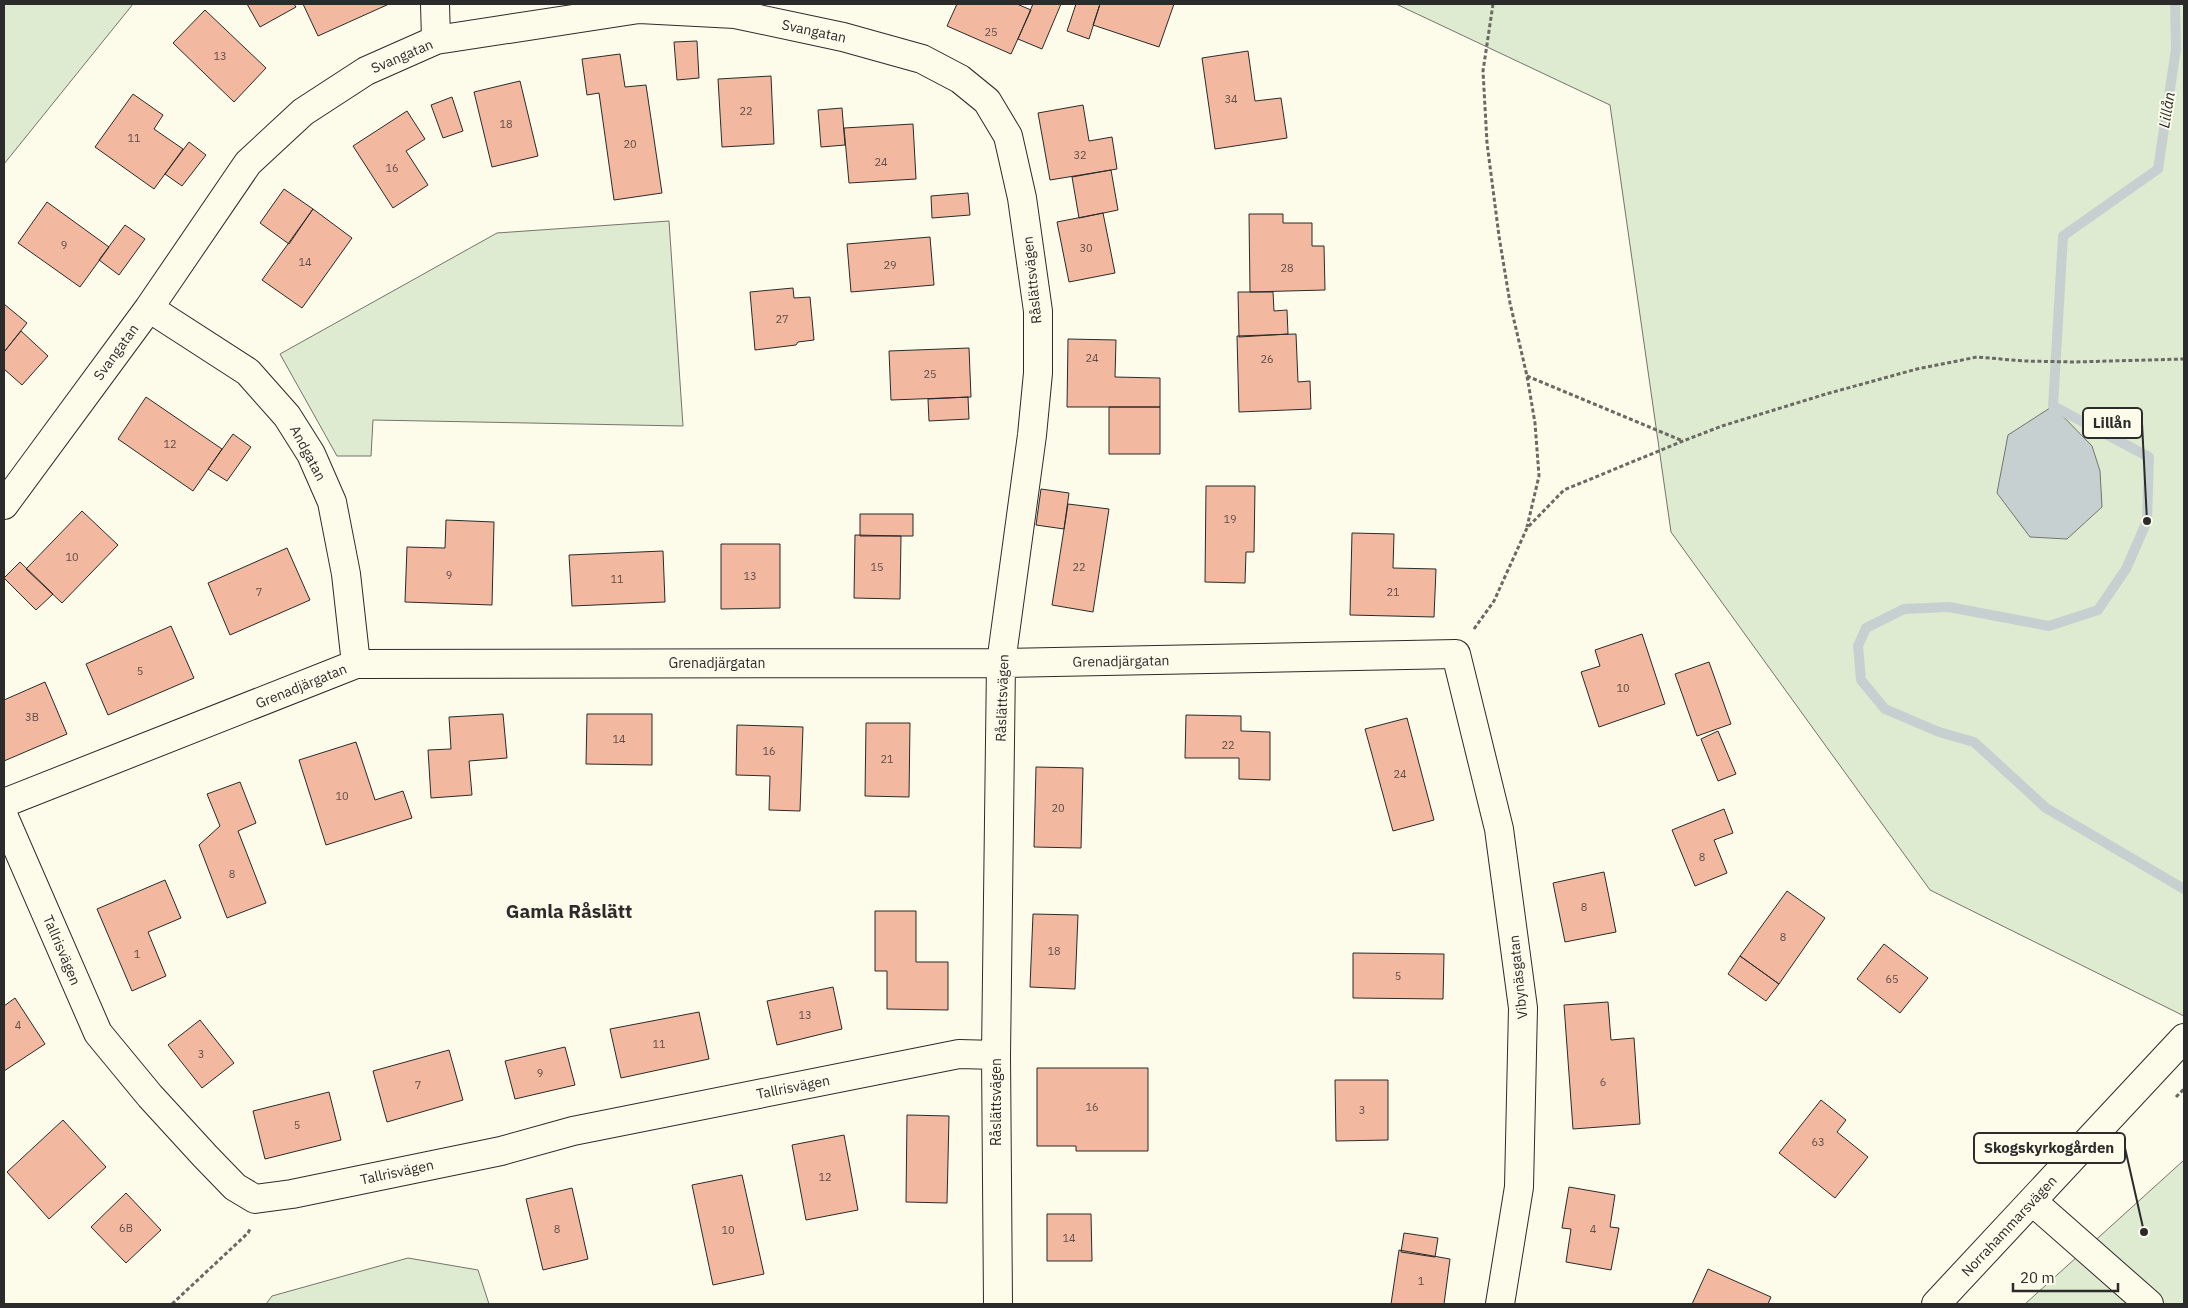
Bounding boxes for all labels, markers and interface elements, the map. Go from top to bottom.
street label: Svangatan [780,15,848,47]
house number: 25 [984,25,998,39]
street label: Svangatan [368,35,436,77]
house number: 13 [213,49,227,63]
water label: Lillån [2154,90,2179,129]
house number: 34 [1224,92,1238,106]
house number: 22 [739,104,753,118]
house number: 18 [499,117,513,131]
house number: 11 [127,131,141,145]
house number: 20 [623,137,637,151]
house number: 32 [1073,148,1087,162]
house number: 24 [874,155,888,169]
house number: 16 [385,161,399,175]
street label: Råslättsvägen [1018,235,1046,325]
house number: 9 [61,238,67,252]
house number: 30 [1079,241,1093,255]
house number: 14 [298,255,312,269]
house number: 29 [883,258,897,272]
house number: 28 [1280,261,1294,275]
house number: 27 [775,312,789,326]
street label: Svangatan [89,320,143,384]
house number: 24 [1085,351,1099,365]
house number: 26 [1260,352,1274,366]
house number: 25 [923,367,937,381]
callout: Lillån [2083,408,2142,438]
text: Lillån [2093,413,2131,432]
street label: Andgatan [286,422,330,484]
house number: 12 [163,437,177,451]
house number: 19 [1223,512,1237,526]
house number: 10 [65,550,79,564]
house number: 15 [870,560,884,574]
house number: 22 [1072,560,1086,574]
house number: 9 [446,568,452,582]
house number: 13 [743,569,757,583]
house number: 11 [610,572,624,586]
house number: 7 [256,585,262,599]
house number: 21 [1386,585,1400,599]
street label: Grenadjärgatan [1072,651,1170,671]
street label: Grenadjärgatan [669,654,766,672]
street label: Råslättsvägen [991,654,1013,742]
street label: Grenadjärgatan [253,659,349,713]
house number: 5 [137,664,143,678]
house number: 10 [1616,681,1630,695]
house number: 3B [25,710,39,724]
house number: 14 [612,732,626,746]
house number: 22 [1221,738,1235,752]
house number: 16 [762,744,776,758]
house number: 21 [880,752,894,766]
house number: 24 [1393,767,1407,781]
house number: 10 [335,789,349,803]
house number: 20 [1051,801,1065,815]
house number: 8 [1699,850,1705,864]
house number: 8 [229,867,235,881]
district label: Gamla Råslätt [506,899,632,923]
house number: 8 [1581,900,1587,914]
street label: Tallrisvägen [39,912,85,988]
house number: 8 [1780,930,1786,944]
street label: Vibynäsgatan [1505,934,1531,1020]
house number: 18 [1047,944,1061,958]
house number: 1 [134,947,141,961]
house number: 5 [1395,969,1401,983]
house number: 65 [1885,972,1899,986]
house number: 13 [798,1008,812,1022]
house number: 4 [15,1018,22,1032]
house number: 11 [652,1037,666,1051]
house number: 3 [198,1047,204,1061]
street label: Råslättsvägen [987,1058,1005,1146]
house number: 9 [537,1066,543,1080]
street label: Tallrisvägen [755,1071,831,1103]
house number: 6 [1600,1075,1606,1089]
house number: 7 [415,1078,421,1092]
house number: 16 [1085,1100,1099,1114]
house number: 3 [1359,1103,1365,1117]
house number: 5 [294,1118,300,1132]
callout: Skogskyrkogården [1974,1133,2125,1163]
house number: 63 [1811,1135,1825,1149]
text: Skogskyrkogården [1984,1138,2114,1157]
street label: Tallrisvägen [359,1155,435,1189]
house number: 12 [818,1170,832,1184]
street label: Norrahammarsvägen [1957,1172,2061,1280]
house number: 6B [119,1221,133,1235]
house number: 8 [554,1222,560,1236]
house number: 4 [1590,1222,1597,1236]
house number: 10 [721,1223,735,1237]
house number: 14 [1062,1231,1076,1245]
scale bar [2013,1260,2118,1292]
text: 20 m [2020,1268,2055,1287]
house number: 1 [1418,1274,1425,1288]

